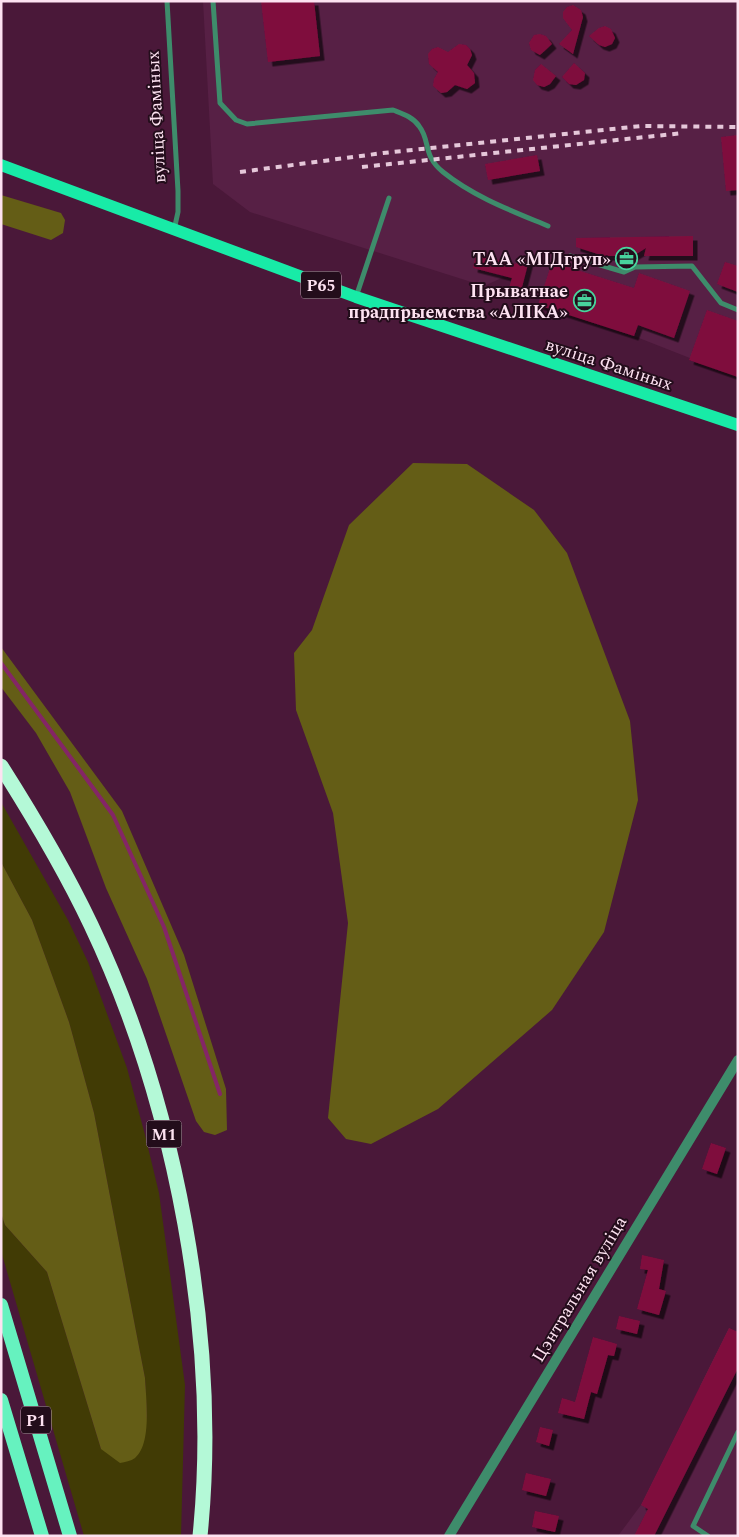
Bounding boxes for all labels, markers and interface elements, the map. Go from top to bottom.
street label: вуліца Фаміных [140,50,173,184]
place label: ТАА «МІДгруп» [473,246,611,273]
office icon: ТАА «МІДгруп» [615,247,639,271]
road number: Р65 [301,272,341,298]
place label: Прыватнае прадпрыемства «АЛІКА» [348,278,568,326]
office icon: Прыватнае прадпрыемства «АЛІКА» [572,289,596,313]
street label: вуліца Фаміных [542,331,676,398]
road number: М1 [146,1120,182,1148]
street label: Цэнтральная вуліца [525,1211,634,1368]
road number: Р1 [21,1406,51,1434]

